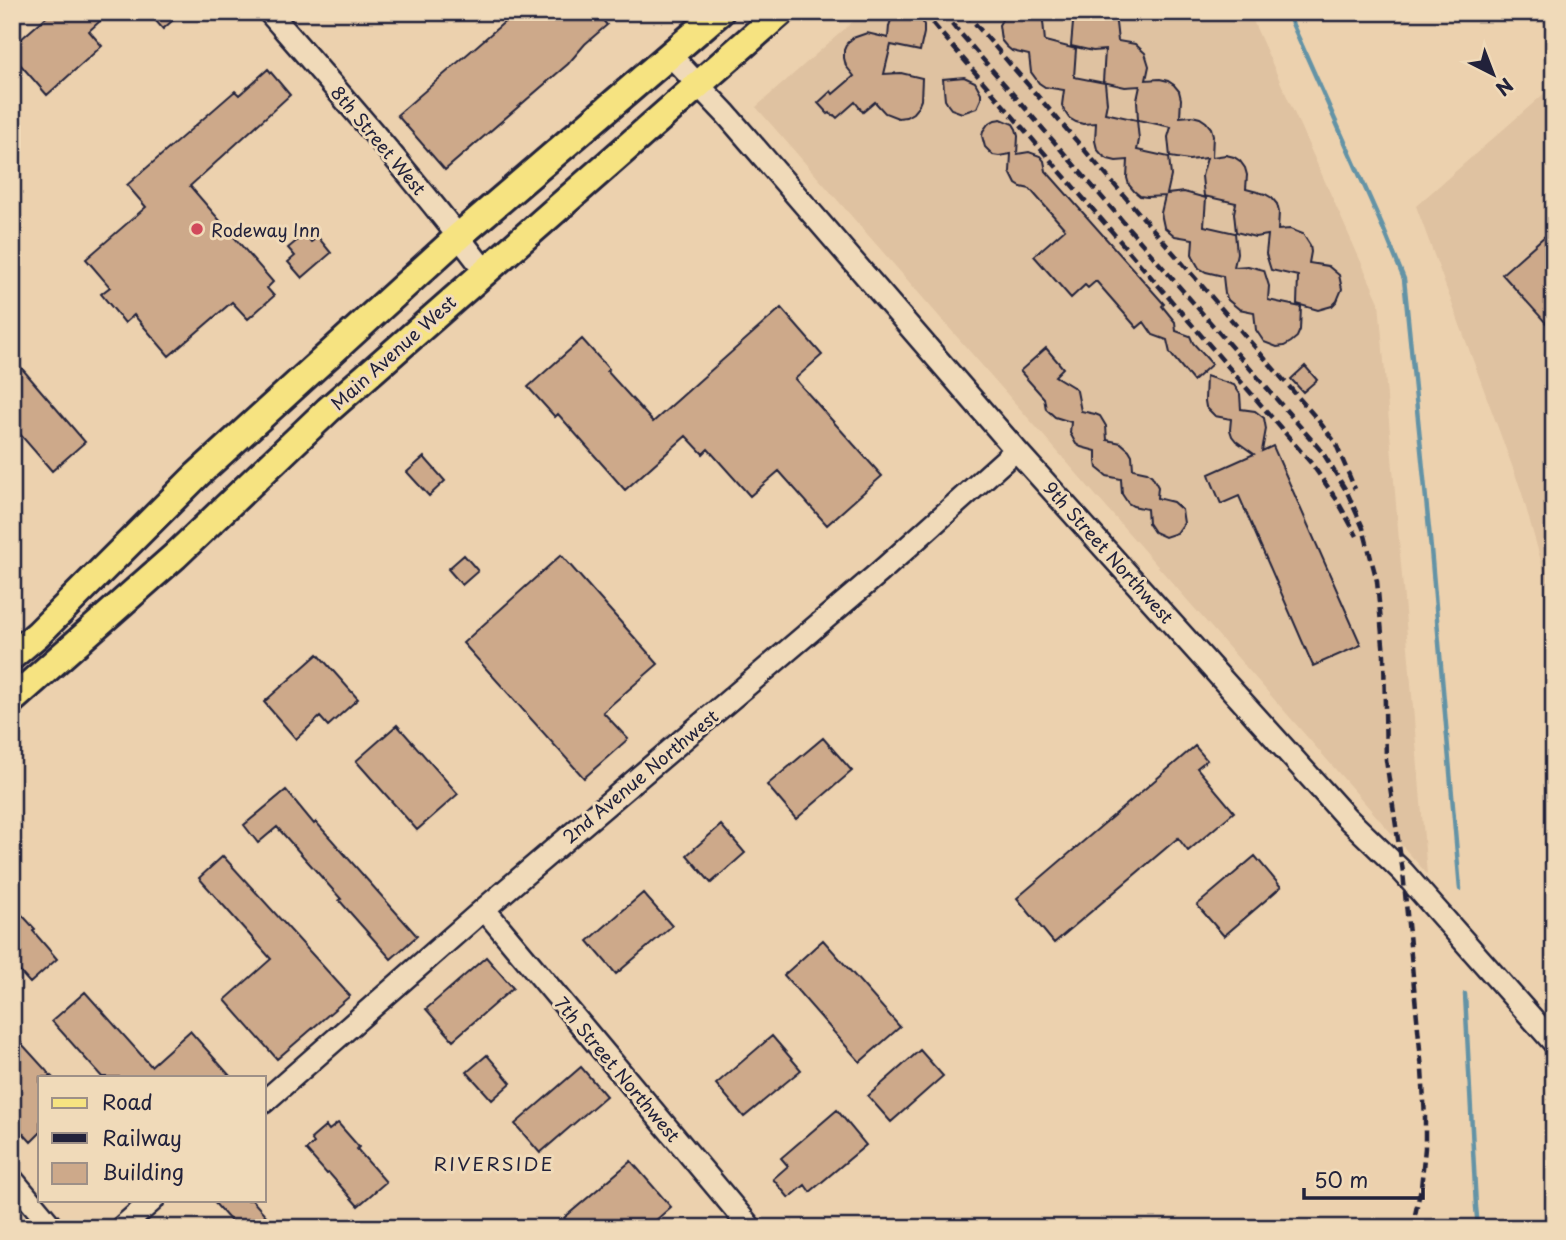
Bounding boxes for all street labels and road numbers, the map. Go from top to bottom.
street label: 8th Street West [325,79,433,201]
street label: Main Avenue West [324,288,462,416]
street label: 9th Street Northwest [1038,475,1180,629]
street label: 2nd Avenue Northwest [556,703,724,849]
street label: 7th Street Northwest [549,990,687,1148]

